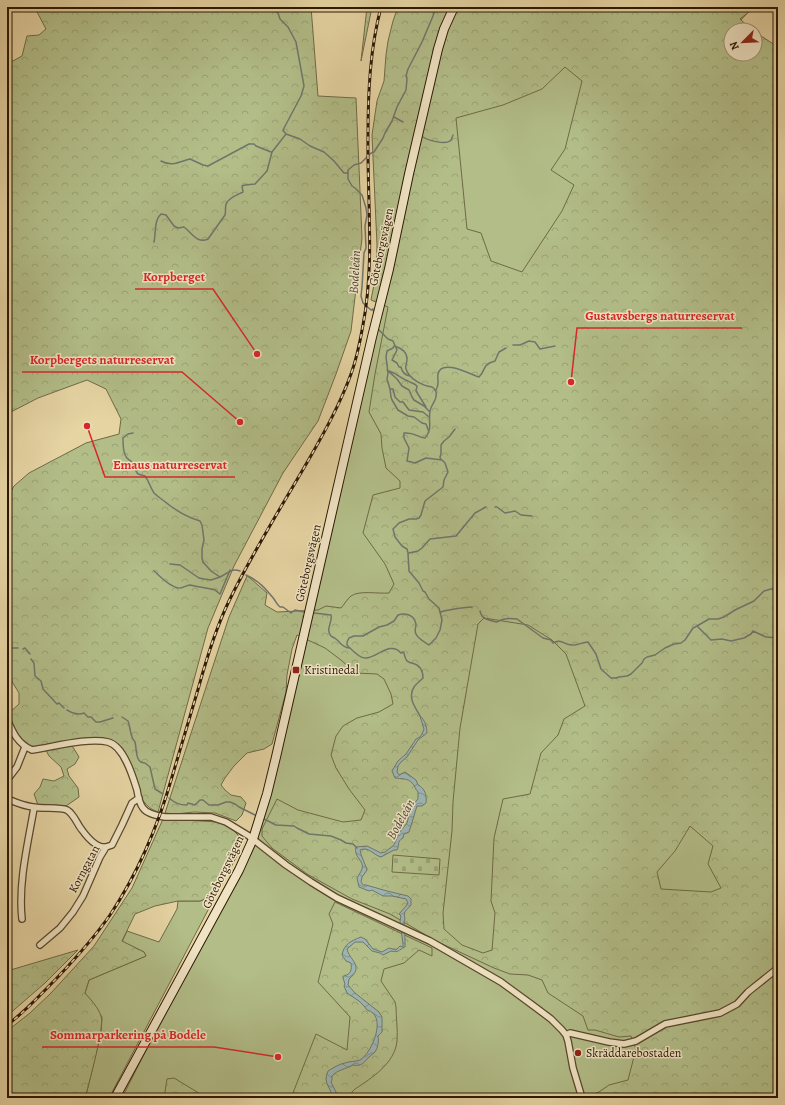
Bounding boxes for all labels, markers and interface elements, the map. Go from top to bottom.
north arrow [723,22,763,62]
text: N [726,39,743,53]
street label: Göteborgsvägen [365,206,397,287]
water label: Bodeleån [345,250,364,294]
callout: Korpberget [135,264,213,289]
text: Korpberget [143,268,206,285]
callout: Gustavsbergs naturreservat [577,303,742,328]
text: Gustavsbergs naturreservat [585,307,735,324]
callout: Korpbergets naturreservat [22,347,182,372]
text: Korpbergets naturreservat [30,351,175,368]
callout: Emaus naturreservat [105,452,235,477]
text: Emaus naturreservat [113,456,228,473]
street label: Göteborgsvägen [291,522,325,603]
place label: Kristinedal [304,662,359,678]
marker: Kristinedal [291,665,301,675]
water label: Bodeleån [382,796,418,842]
street label: Göteborgsvägen [198,832,248,911]
street label: Korngatan [65,842,103,896]
callout: Sommarparkering på Bodele [42,1022,214,1047]
text: Sommarparkering på Bodele [50,1026,206,1043]
place label: Skräddarebostaden [586,1045,682,1061]
marker: Skräddarebostaden [573,1048,583,1058]

